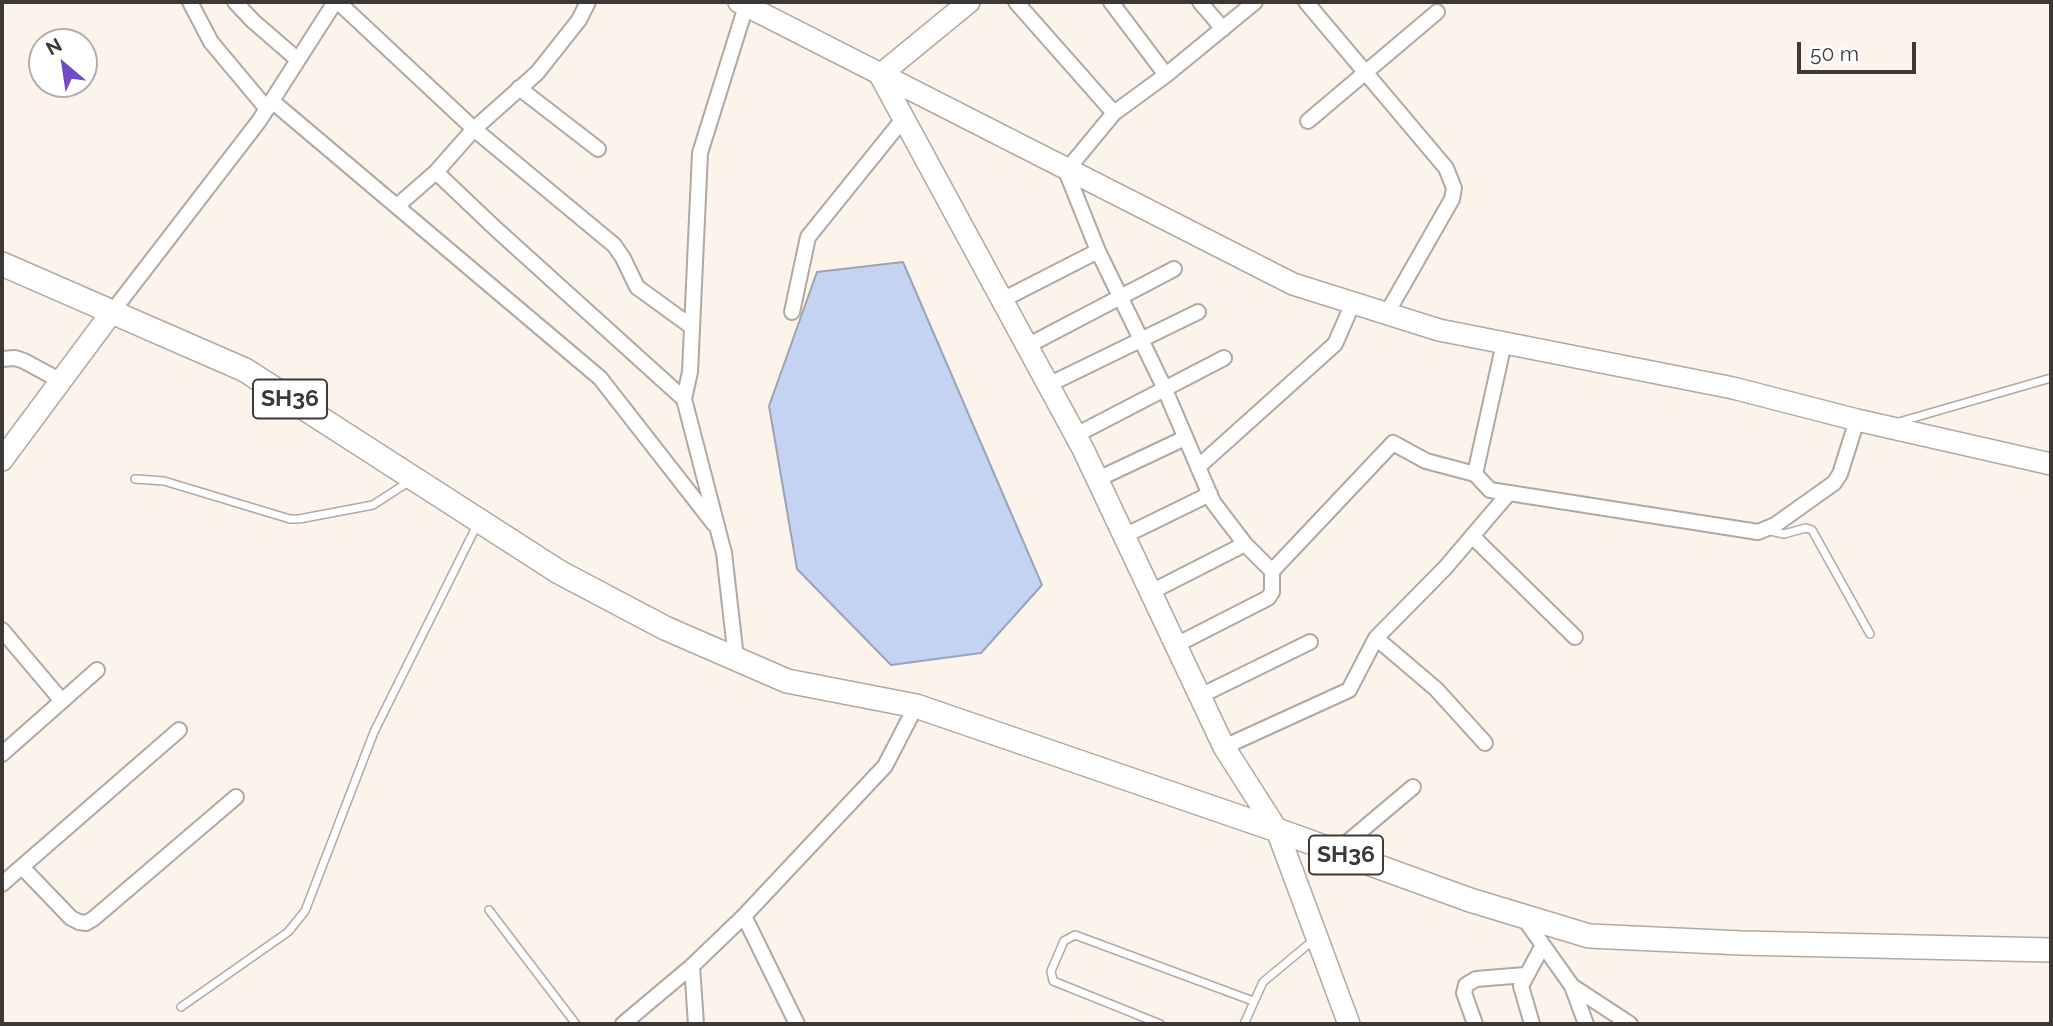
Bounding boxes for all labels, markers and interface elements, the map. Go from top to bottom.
north arrow [28,28,98,98]
scale bar [1801,28,1920,72]
text: N [42,33,65,60]
text: 50 m [1810,41,1859,66]
road number: SH36 [253,380,327,418]
road number: SH36 [1309,835,1383,874]

